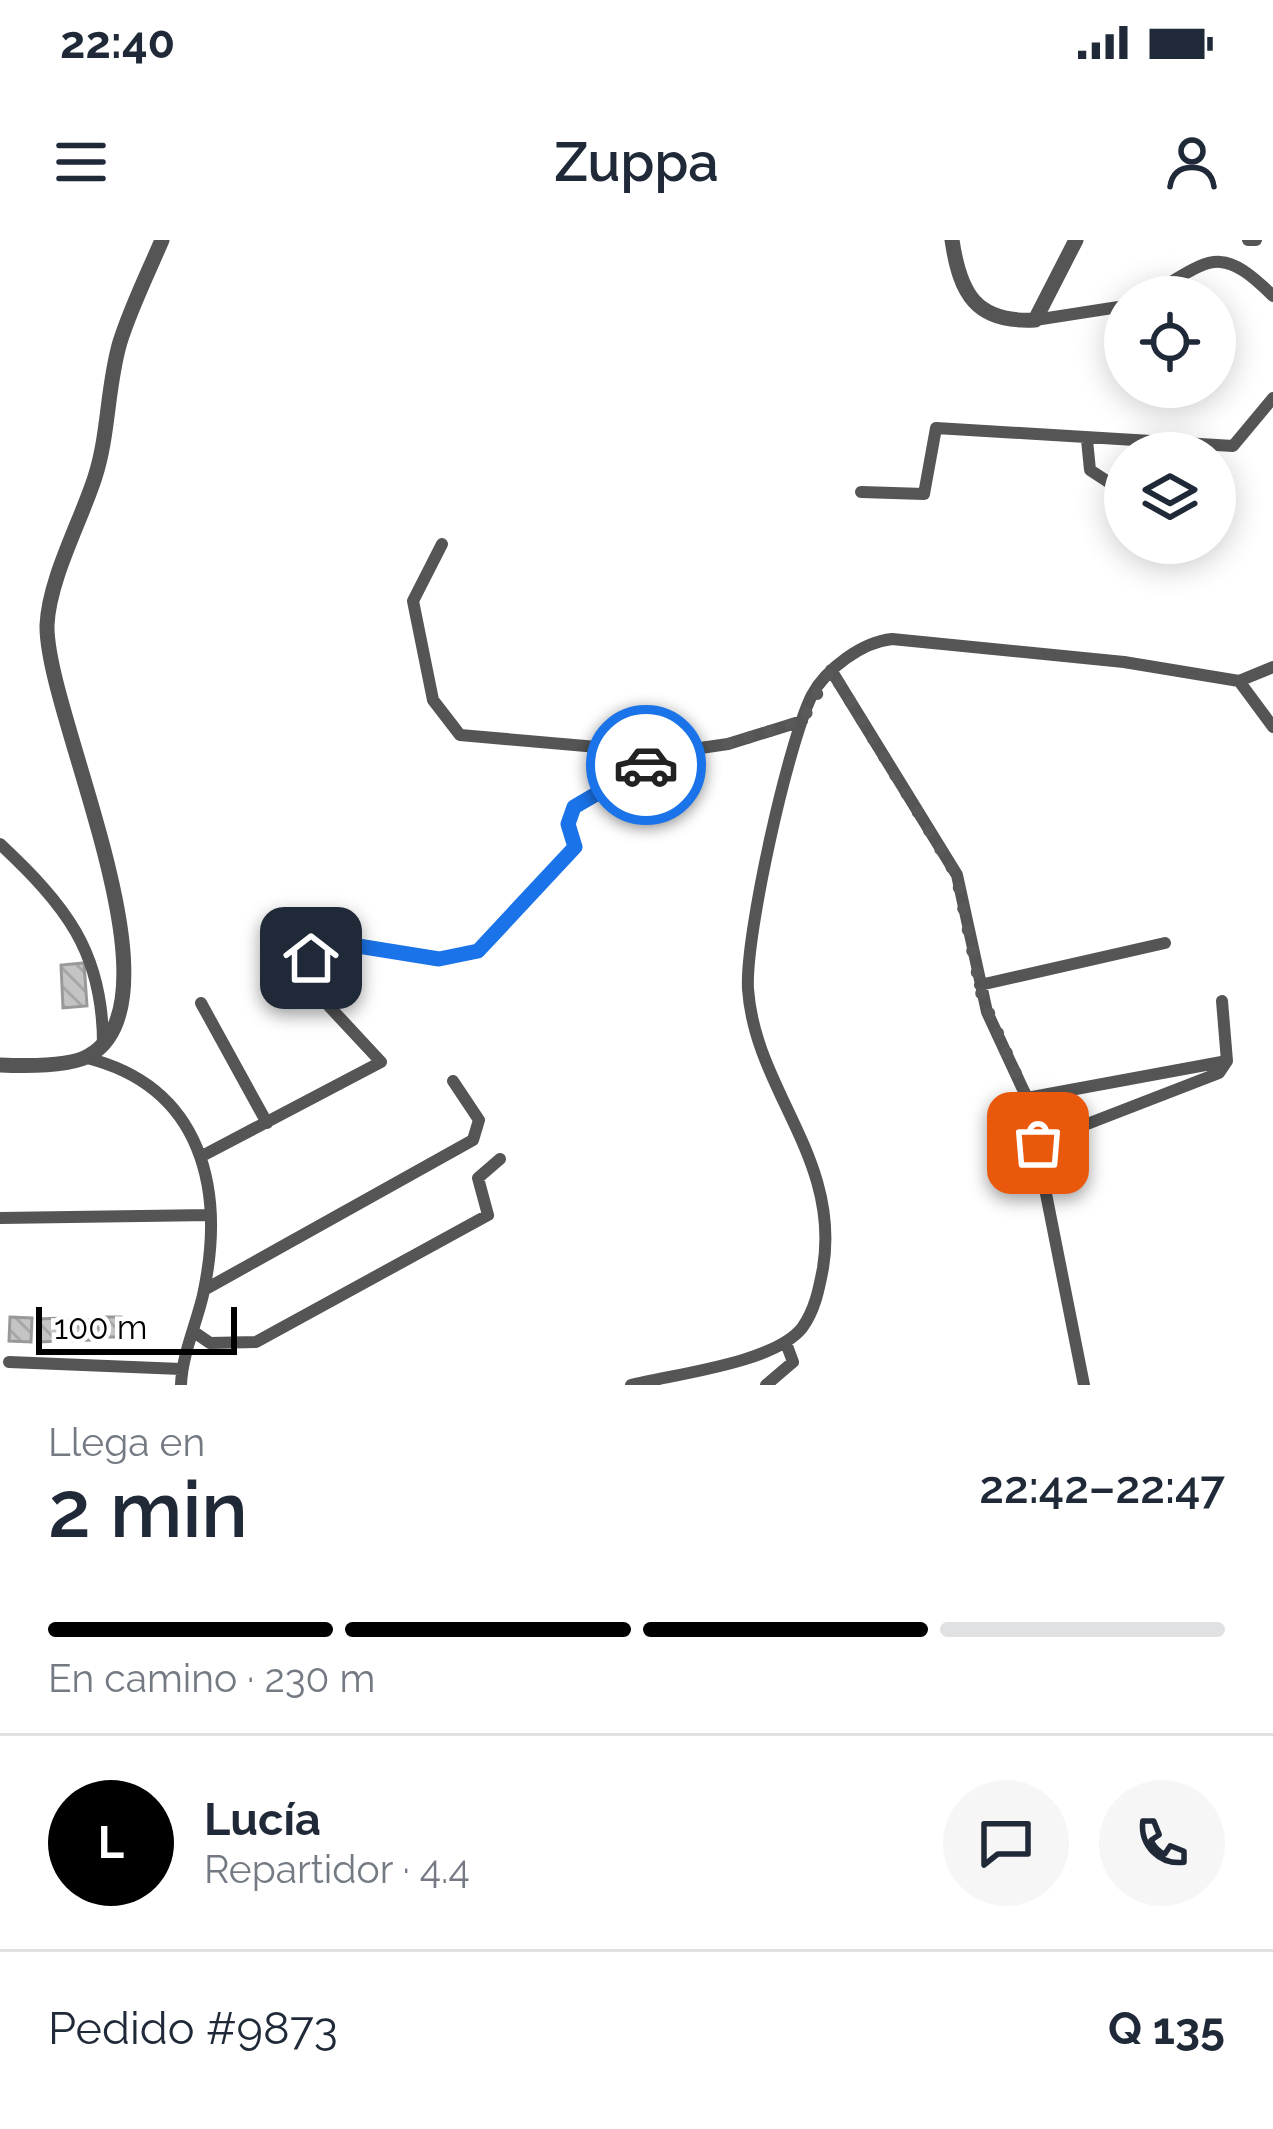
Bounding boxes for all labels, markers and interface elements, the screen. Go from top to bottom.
text: 22:40 [60,16,175,69]
icon: menu [48,129,114,195]
icon: person [1159,129,1225,195]
text: Zuppa [554,130,719,194]
map controls [1104,276,1236,564]
button: locate [1104,276,1236,408]
button: layers [1104,432,1236,564]
courier [586,705,706,825]
icon: car [613,732,679,798]
pin [260,907,362,1009]
icon: home [278,925,344,991]
pin [987,1092,1089,1194]
icon: bag [1005,1110,1071,1176]
scale bar [36,1301,237,1354]
text: 100 m [54,1308,147,1347]
text: Llega en [48,1419,205,1465]
text: 22:42–22:47 [979,1461,1225,1514]
text: 2 min [48,1464,248,1555]
text: En camino · 230 m [48,1655,375,1701]
button: chat [943,1780,1069,1906]
button: phone [1099,1780,1225,1906]
text: Lucía [204,1793,321,1846]
text: L [98,1816,124,1869]
text: Repartidor · 4.4 [204,1846,470,1892]
text: Pedido #9873 [48,2002,338,2055]
text: Q 135 [1108,2002,1225,2055]

